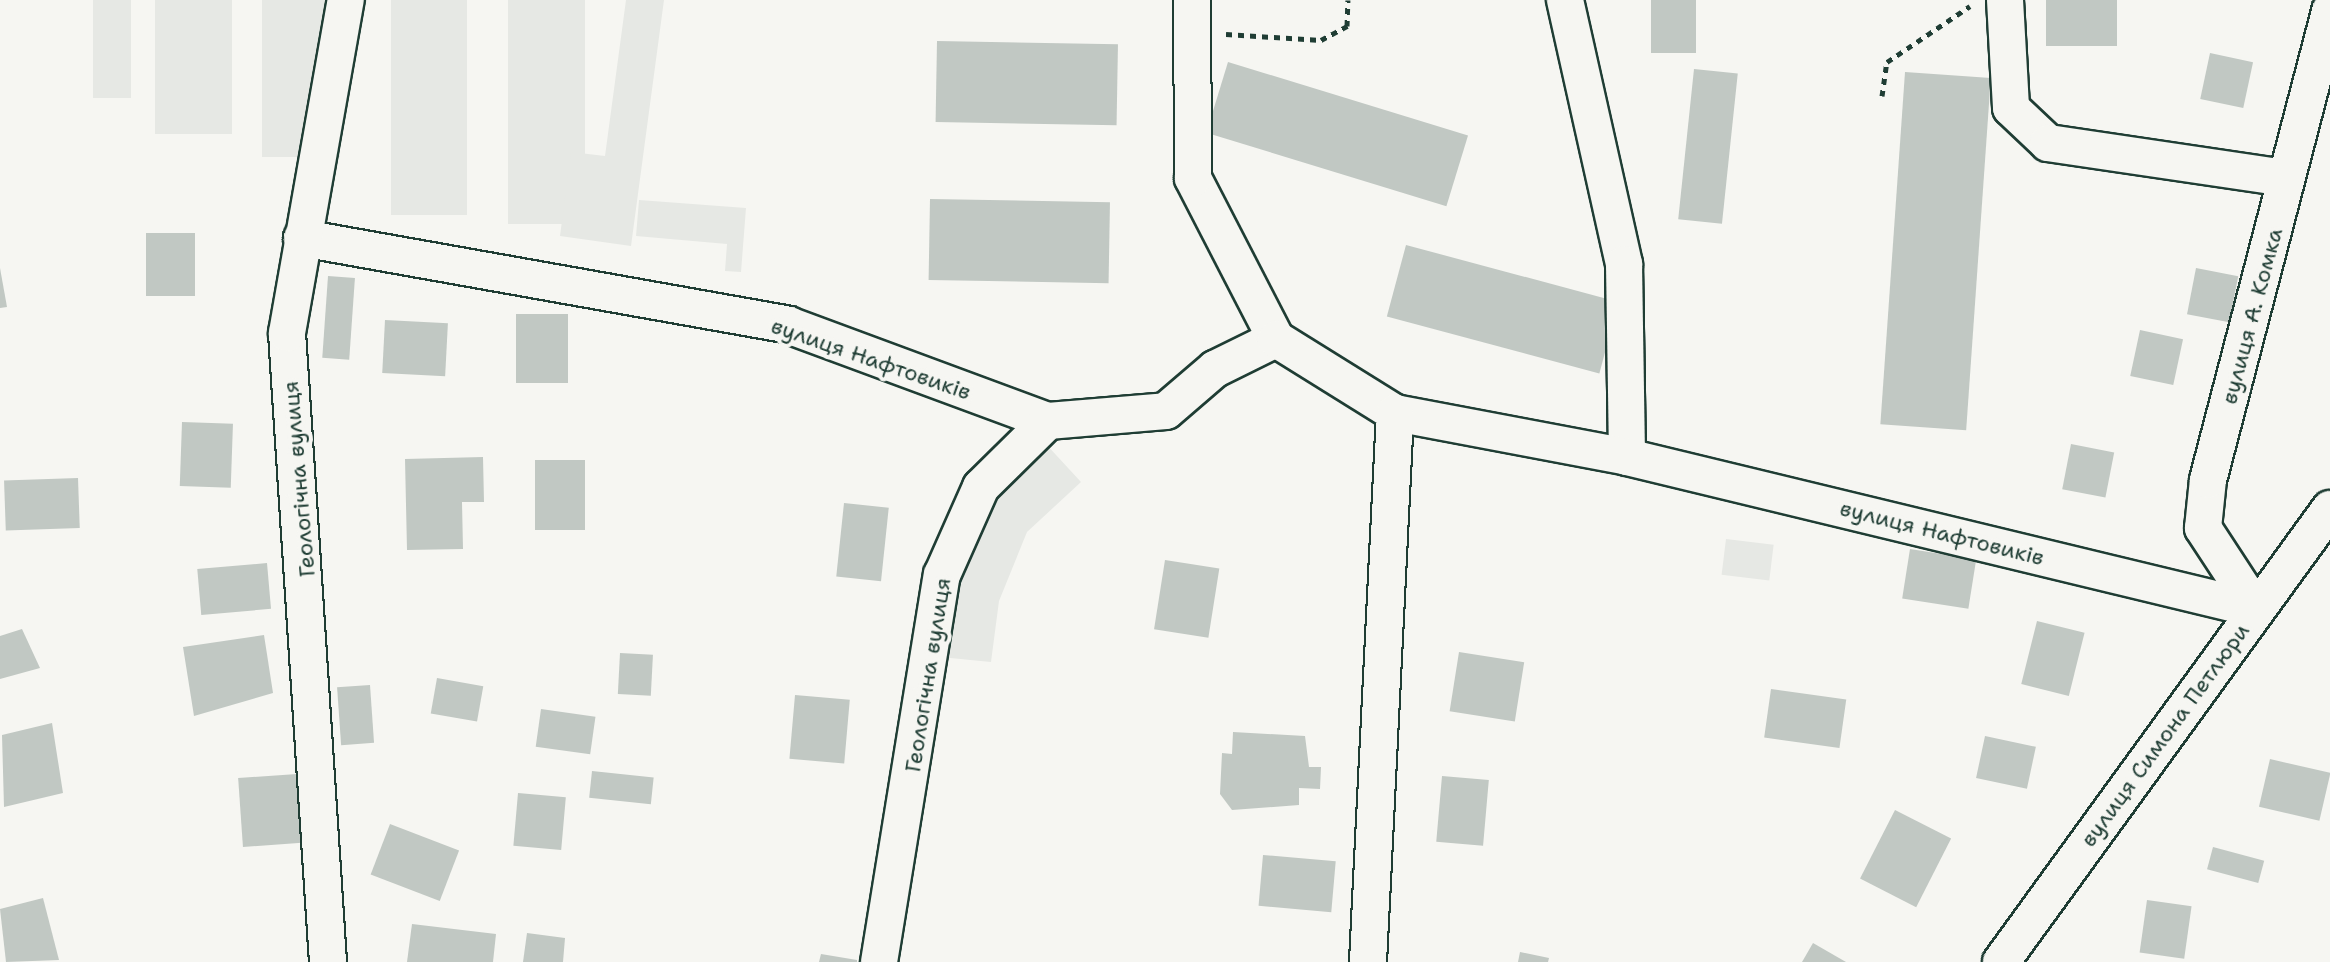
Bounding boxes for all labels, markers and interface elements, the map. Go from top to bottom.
street label: вулиця А. Комка [2216,225,2288,407]
street label: вулиця Нафтовиків [768,312,974,406]
street label: Геологічна вулиця [277,380,321,578]
street label: вулиця Нафтовиків [1837,495,2047,571]
street label: Геологічна вулиця [900,576,956,774]
street label: вулиця Симона Петлюри [2075,618,2255,852]

